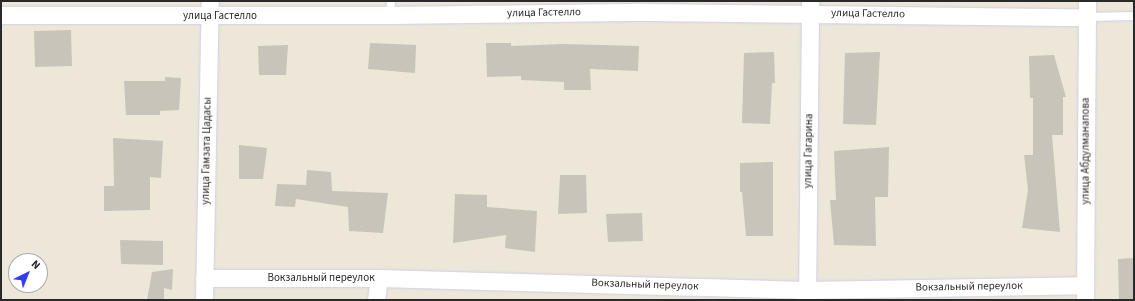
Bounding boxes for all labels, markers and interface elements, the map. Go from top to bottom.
street label: улица Гастелло [507,6,581,20]
street label: улица Гастелло [831,7,905,21]
street label: улица Гастелло [183,9,257,23]
street label: улица Гамзата Цадасы [199,97,215,205]
street label: улица Абдулманапова [1079,97,1093,205]
street label: улица Гагарина [802,114,816,188]
north arrow [8,253,48,293]
text: N [28,257,44,273]
street label: Вокзальный переулок [267,271,375,285]
street label: Вокзальный переулок [591,277,699,293]
street label: Вокзальный переулок [915,279,1023,295]

